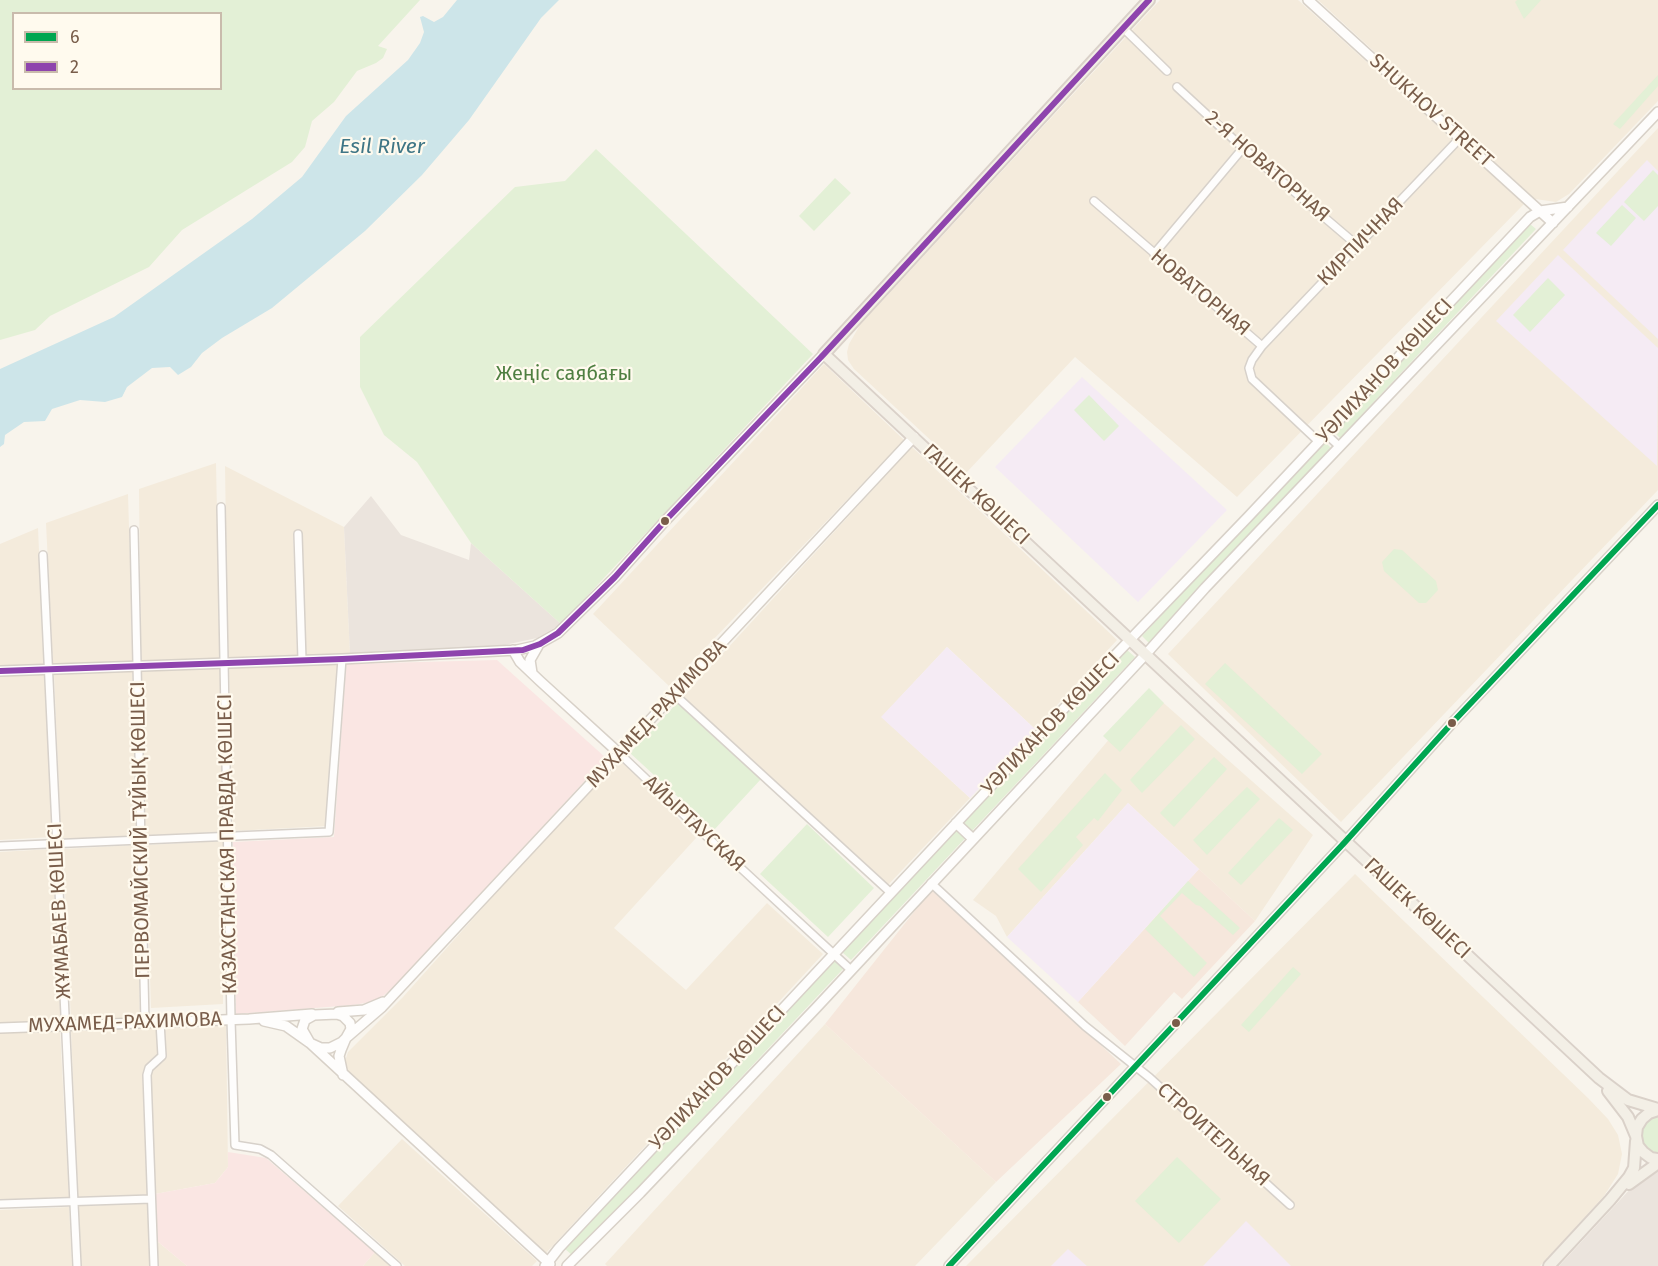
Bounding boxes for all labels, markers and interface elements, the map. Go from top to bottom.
legend [12,12,222,90]
text: 6 [70,26,80,48]
street label: SHUKHOV STREET [1364,49,1498,173]
text: 2 [70,56,79,78]
street label: 2-Я НОВАТОРНАЯ [1200,106,1334,228]
water label: Esil River [339,134,425,160]
street label: КИРПИЧНАЯ [1313,193,1409,291]
street label: НОВАТОРНАЯ [1145,245,1255,341]
street label: УӘЛИХАНОВ КӨШЕСІ [1312,294,1458,448]
park label: Жеңіс саябағы [496,362,632,386]
street label: ГАШЕК КӨШЕСІ [918,439,1034,551]
unlabelled marker [659,515,671,527]
street label: МУХАМЕД-РАХИМОВА [582,635,732,793]
street label: УӘЛИХАНОВ КӨШЕСІ [977,648,1125,800]
street label: ПЕРВОМАЙСКИЙ ТҰЙЫҚ КӨШЕСІ [126,681,156,979]
street label: КАЗАХСТАНСКАЯ ПРАВДА КӨШЕСІ [213,693,243,995]
unlabelled marker [1446,717,1458,729]
street label: АЙЫРТАУСКАЯ [638,771,750,877]
street label: ЖҰМАБАЕВ КӨШЕСІ [43,822,77,1000]
street label: ГАШЕК КӨШЕСІ [1359,853,1475,965]
street label: УӘЛИХАНОВ КӨШЕСІ [645,1001,791,1155]
street label: МУХАМЕД-РАХИМОВА [28,1008,222,1038]
unlabelled marker [1170,1017,1182,1029]
street label: СТРОИТЕЛЬНАЯ [1152,1078,1274,1192]
unlabelled marker [1101,1091,1113,1103]

